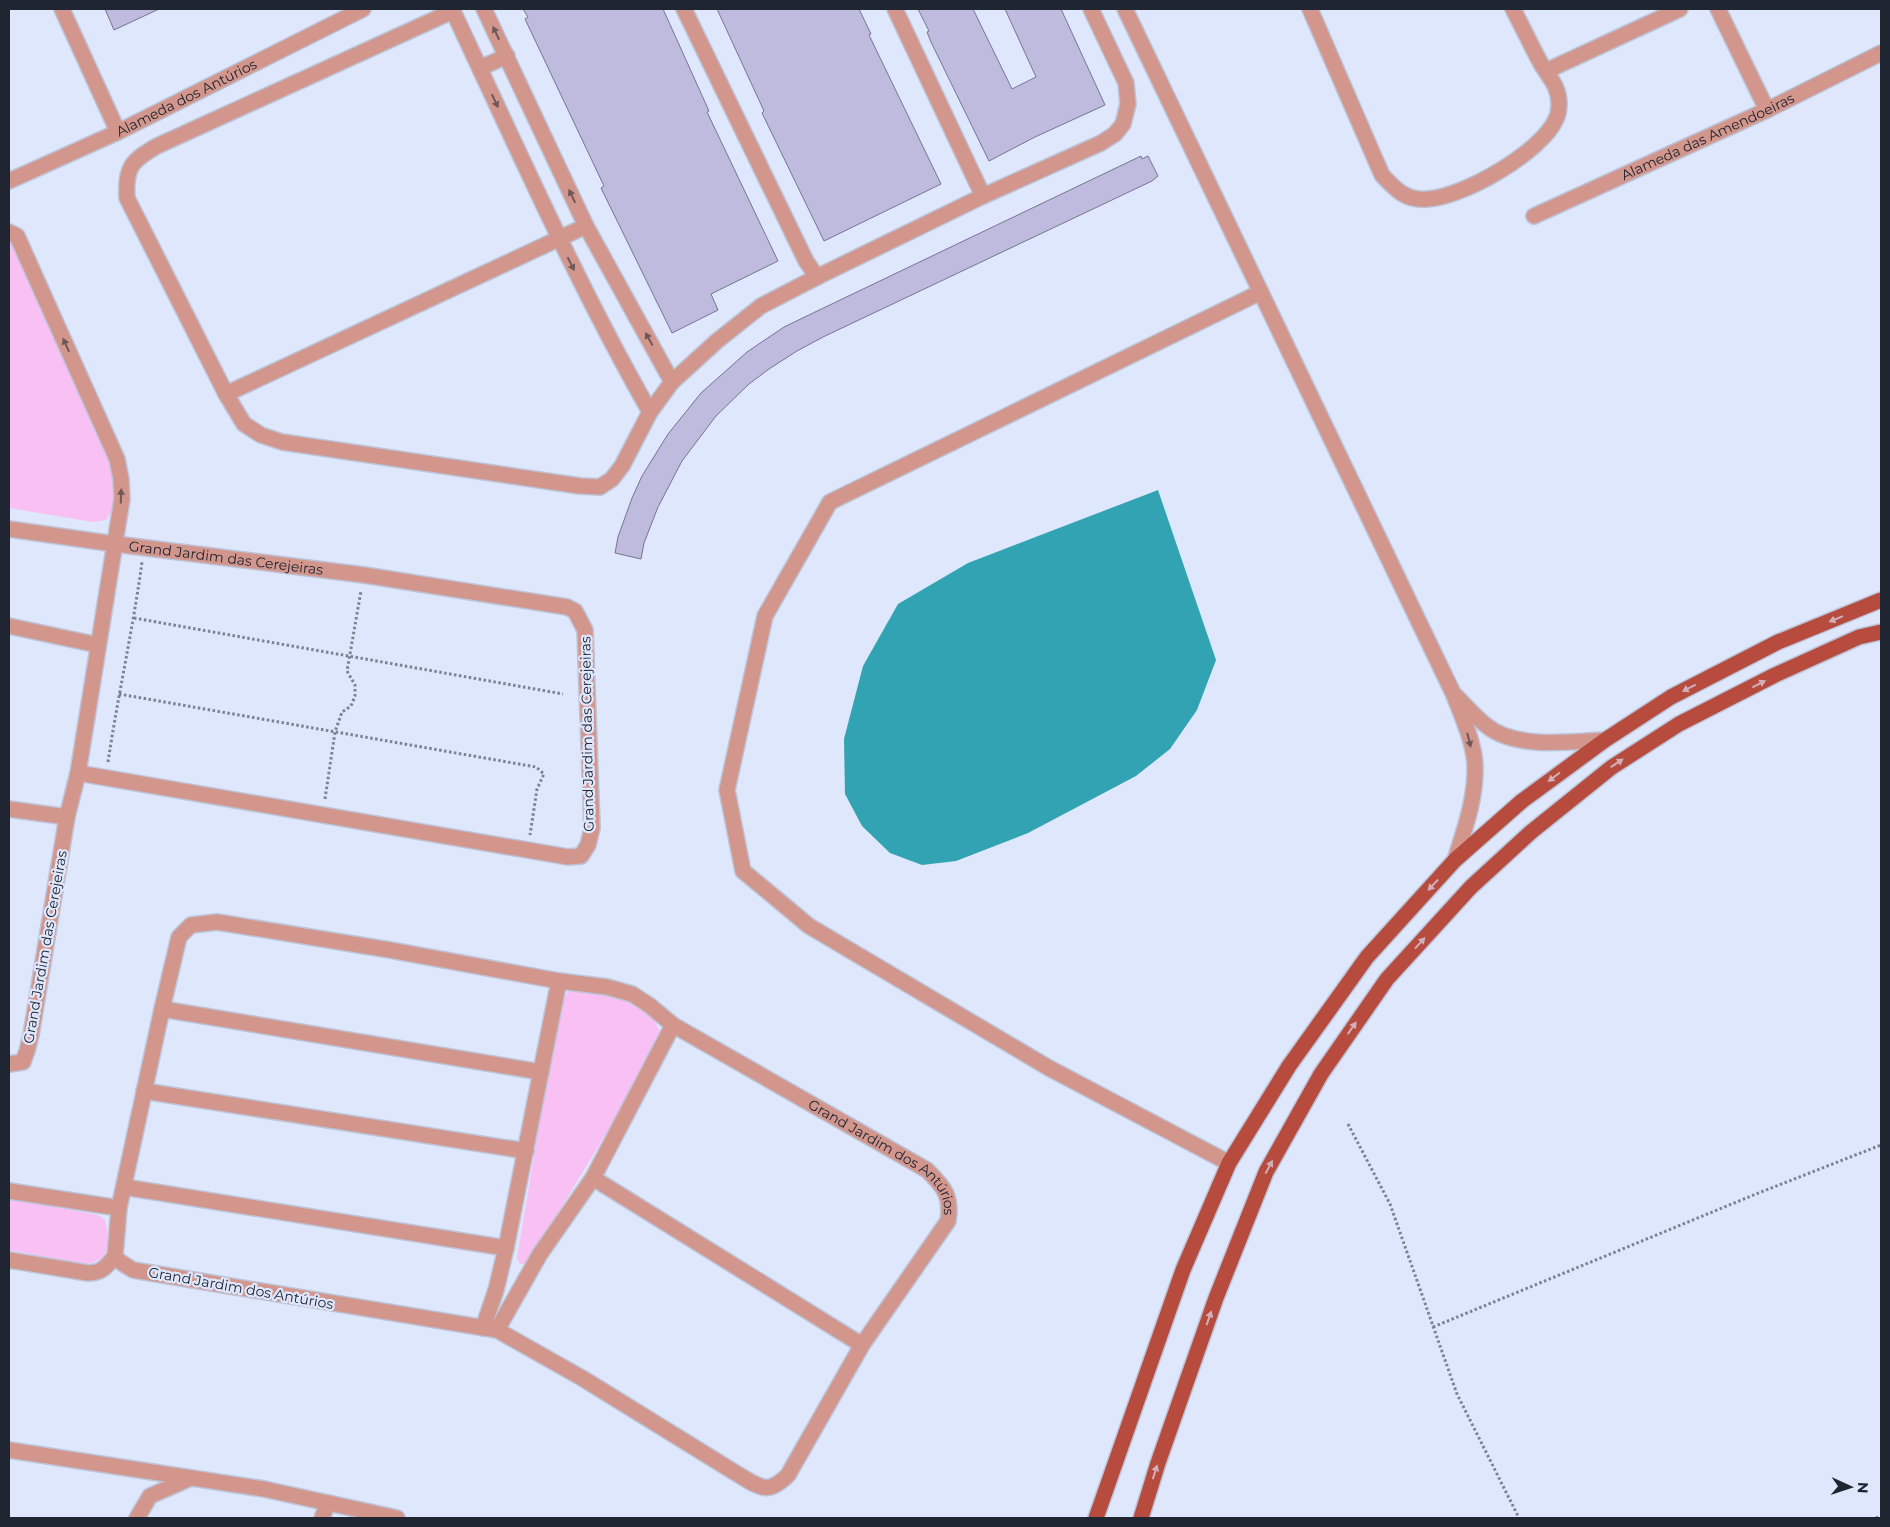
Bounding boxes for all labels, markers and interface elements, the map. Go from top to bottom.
one-way arrow [491,26,499,40]
street label: Alameda dos Antúrios [113,55,260,141]
street label: Alameda das Amendoeiras [1618,89,1797,184]
one-way arrow [491,94,499,108]
one-way arrow [568,189,576,203]
one-way arrow [567,256,575,271]
one-way arrow [645,332,654,345]
one-way arrow [61,338,69,352]
one-way arrow [118,488,126,504]
street label: Grand Jardim das Cerejeiras [128,537,324,579]
one-way arrow [1829,615,1843,623]
street label: Grand Jardim das Cerejeiras [576,636,598,832]
one-way arrow [1752,680,1766,688]
one-way arrow [1682,684,1696,692]
one-way arrow [1465,732,1473,747]
one-way arrow [1611,759,1624,768]
one-way arrow [1548,772,1561,783]
street label: Grand Jardim das Cerejeiras [19,849,71,1045]
one-way arrow [1427,878,1438,891]
one-way arrow [1414,937,1426,949]
one-way arrow [1347,1021,1357,1035]
street label: Grand Jardim dos Antúrios [805,1095,958,1216]
one-way arrow [1265,1160,1273,1175]
street label: Grand Jardim dos Antúrios [147,1263,335,1313]
one-way arrow [1206,1311,1213,1326]
north arrow [1825,1462,1875,1512]
one-way arrow [1152,1464,1160,1479]
text: N [1854,1482,1872,1494]

